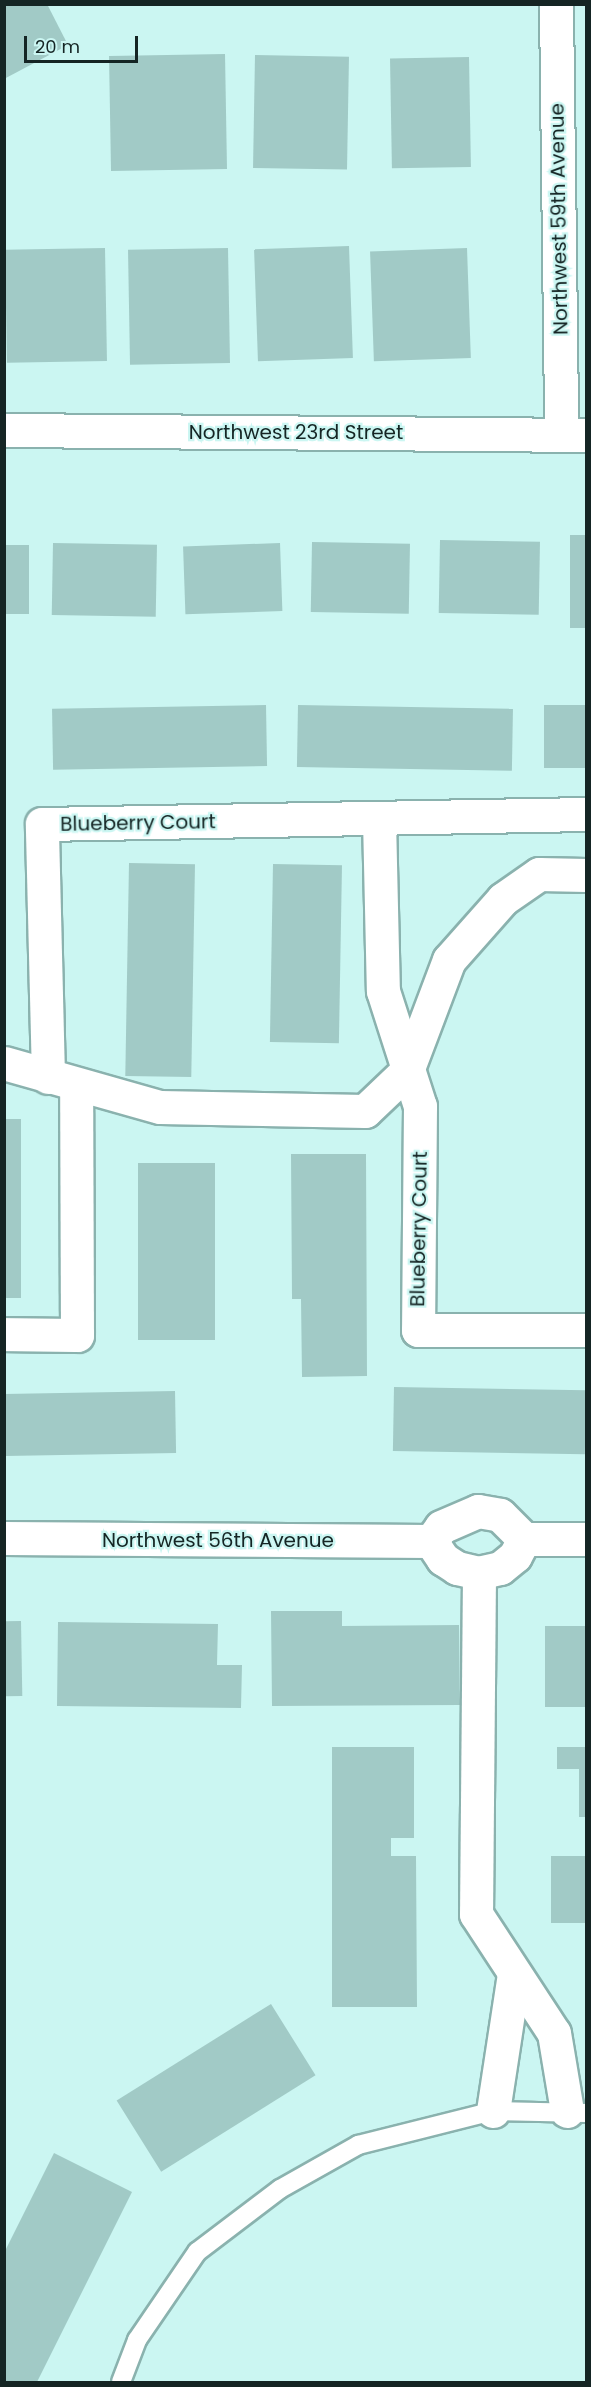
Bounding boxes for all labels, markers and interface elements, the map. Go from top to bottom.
scale bar [27,24,141,62]
text: 20 m [35,34,80,59]
street label: Northwest 59th Avenue [545,103,573,335]
street label: Northwest 23rd Street [189,420,403,444]
street label: Blueberry Court [60,810,216,836]
street label: Blueberry Court [406,1151,432,1307]
street label: Northwest 56th Avenue [102,1528,334,1552]

